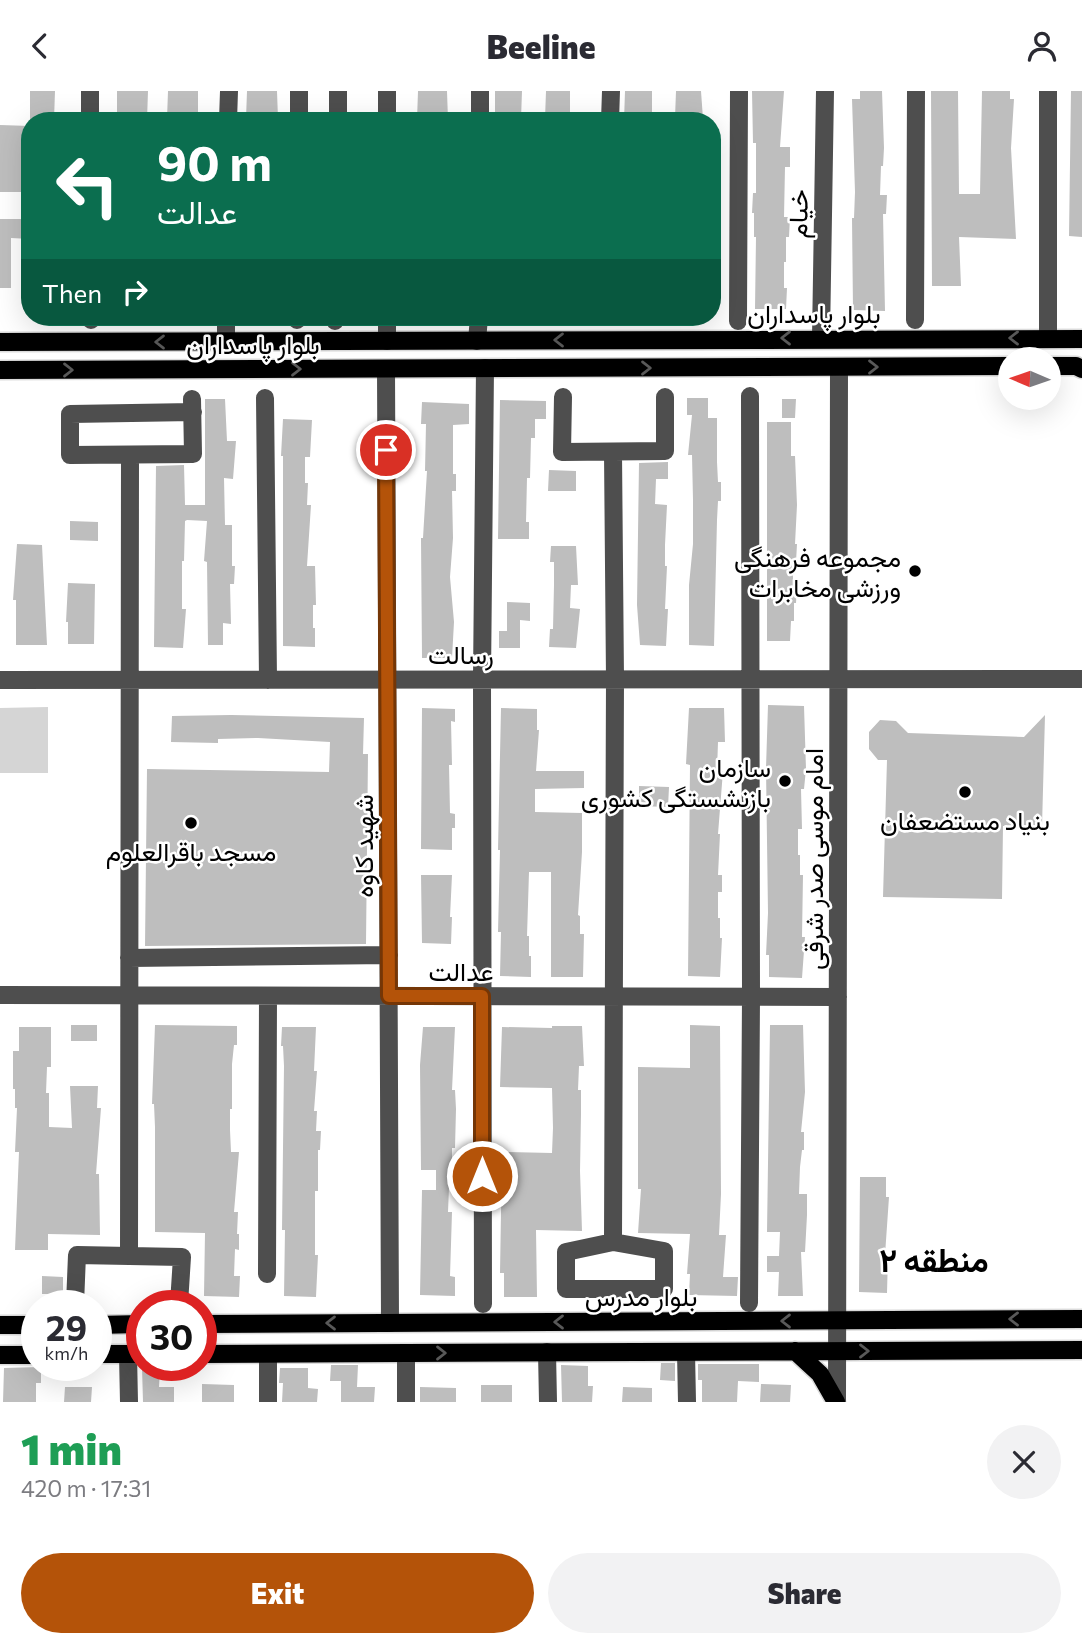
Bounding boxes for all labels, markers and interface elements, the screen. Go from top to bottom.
text: Beeline [487,26,595,66]
icon: back [21,27,59,65]
icon: person [1023,27,1061,65]
text: 90 m [157,131,272,191]
icon: left [42,140,133,231]
street label: خیام [781,189,816,239]
text: عدالت [157,191,237,231]
icon: right [116,273,154,311]
text: Then [42,277,102,308]
street label: بلوار پاسداران [747,297,881,332]
street label: بلوار پاسداران [186,328,320,363]
one-way arrow [781,330,791,346]
one-way arrow [1008,330,1019,346]
one-way arrow [553,332,564,348]
one-way arrow [154,334,165,350]
north arrow [998,347,1060,409]
map controls [998,347,1061,410]
one-way arrow [868,359,879,375]
one-way arrow [641,360,651,376]
one-way arrow [291,361,301,377]
one-way arrow [63,362,74,378]
pin [356,420,416,480]
icon: arrive [367,431,405,469]
place label: مجموعه فرهنگی ورزشی مخابرات [734,541,901,604]
marker: مجموعه فرهنگی ورزشی مخابرات [907,563,923,579]
street label: رسالت [428,638,494,671]
street label: امام موسی صدر شرقی [797,748,831,970]
place label: سازمان بازنشستگی کشوری [581,751,771,814]
marker: سازمان بازنشستگی کشوری [777,773,793,789]
marker: بنیاد مستضعفان [957,784,973,800]
street label: شهید کاوه [347,794,380,898]
place label: بنیاد مستضعفان [880,804,1050,836]
marker: مسجد باقرالعلوم [183,815,199,831]
place label: مسجد باقرالعلوم [106,835,276,869]
street label: عدالت [428,955,494,986]
position arrow [445,1139,519,1213]
district label: منطقه ۲ [879,1238,989,1279]
street label: بلوار مدرس [585,1280,697,1313]
speed limit sign: 30 [126,1290,217,1381]
text: 29 [46,1305,87,1348]
one-way arrow [1008,1311,1019,1327]
one-way arrow [781,1313,792,1328]
one-way arrow [553,1314,564,1330]
one-way arrow [326,1315,336,1331]
text: km/h [45,1342,88,1364]
one-way arrow [860,1343,870,1359]
one-way arrow [436,1345,447,1361]
text: 1 min [21,1422,122,1474]
button: close [987,1425,1061,1499]
text: 420 m · 17:31 [21,1474,151,1502]
button: Exit [21,1553,534,1633]
button: Share [548,1553,1061,1633]

